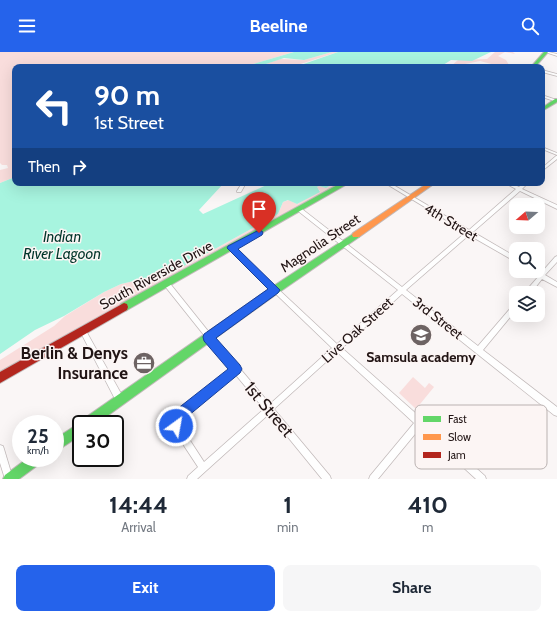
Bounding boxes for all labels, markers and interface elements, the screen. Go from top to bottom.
icon: menu [16,15,38,37]
text: Beeline [249,15,308,37]
icon: search [519,15,541,37]
text: 90 m [94,78,160,112]
icon: left [28,80,80,132]
text: 1st Street [94,112,164,134]
icon: right [68,156,90,178]
text: Then [28,158,60,176]
pin [242,192,276,233]
icon: arrive [248,198,270,220]
north arrow [509,198,545,234]
map controls [509,198,545,322]
street label: 4th Street [421,199,481,245]
street label: Magnolia Street [277,209,364,276]
water label: Indian River Lagoon [23,228,101,263]
street label: South Riverside Drive [96,236,216,314]
button: search [509,242,545,278]
button: layers [509,286,545,322]
street label: Live Oak Street [318,293,397,367]
street label: 3rd Street [409,293,467,343]
school or university icon: Samsula academy [408,322,434,348]
place label: Berlin & Denys Insurance [20,343,128,383]
place label: Samsula academy [366,348,476,366]
office icon: Berlin & Denys Insurance [131,350,157,376]
street label: 1st Street [240,377,298,441]
position arrow [155,405,197,447]
legend [415,405,547,469]
text: Fast [448,412,467,426]
speed limit sign: 30 [72,415,124,467]
text: 25 [27,424,49,448]
text: Slow [448,430,471,444]
text: km/h [27,444,49,457]
text: Jam [447,448,466,462]
text: 14:44 [109,490,168,519]
text: 1 [283,490,292,519]
text: 410 [407,490,448,519]
text: Arrival [121,519,156,535]
text: min [277,519,298,535]
text: m [422,519,433,535]
button: Exit [16,565,275,611]
button: Share [283,565,541,611]

